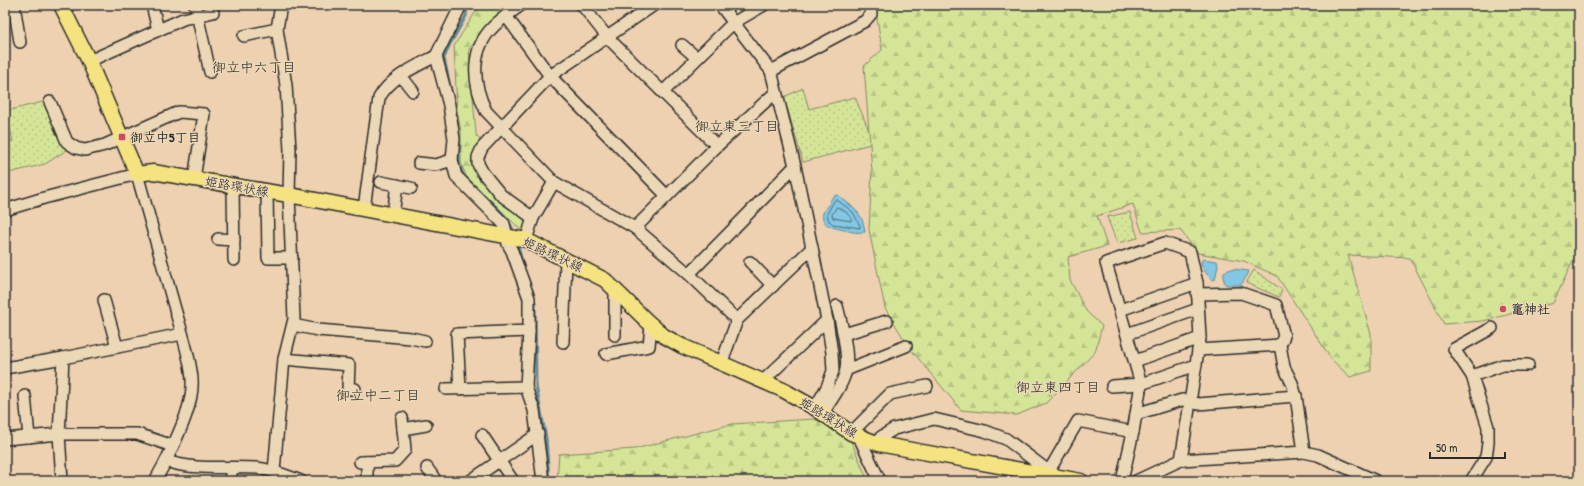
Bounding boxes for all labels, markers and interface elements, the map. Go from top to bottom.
district label: 御立中六丁目 [212,57,296,76]
district label: 御立東三丁目 [695,116,779,135]
place label: 御立中5丁目 [130,128,201,146]
marker: 御立中5丁目 [117,132,127,142]
street label: 姫路環状線 [203,171,272,201]
street label: 姫路環状線 [520,232,587,276]
place label: 竃神社 [1511,300,1550,318]
marker: 竃神社 [1498,304,1508,314]
district label: 御立東四丁目 [1016,377,1100,396]
district label: 御立中二丁目 [336,385,420,404]
street label: 姫路環状線 [797,392,862,442]
scale bar [1430,434,1505,460]
text: 50 m [1436,439,1457,456]

